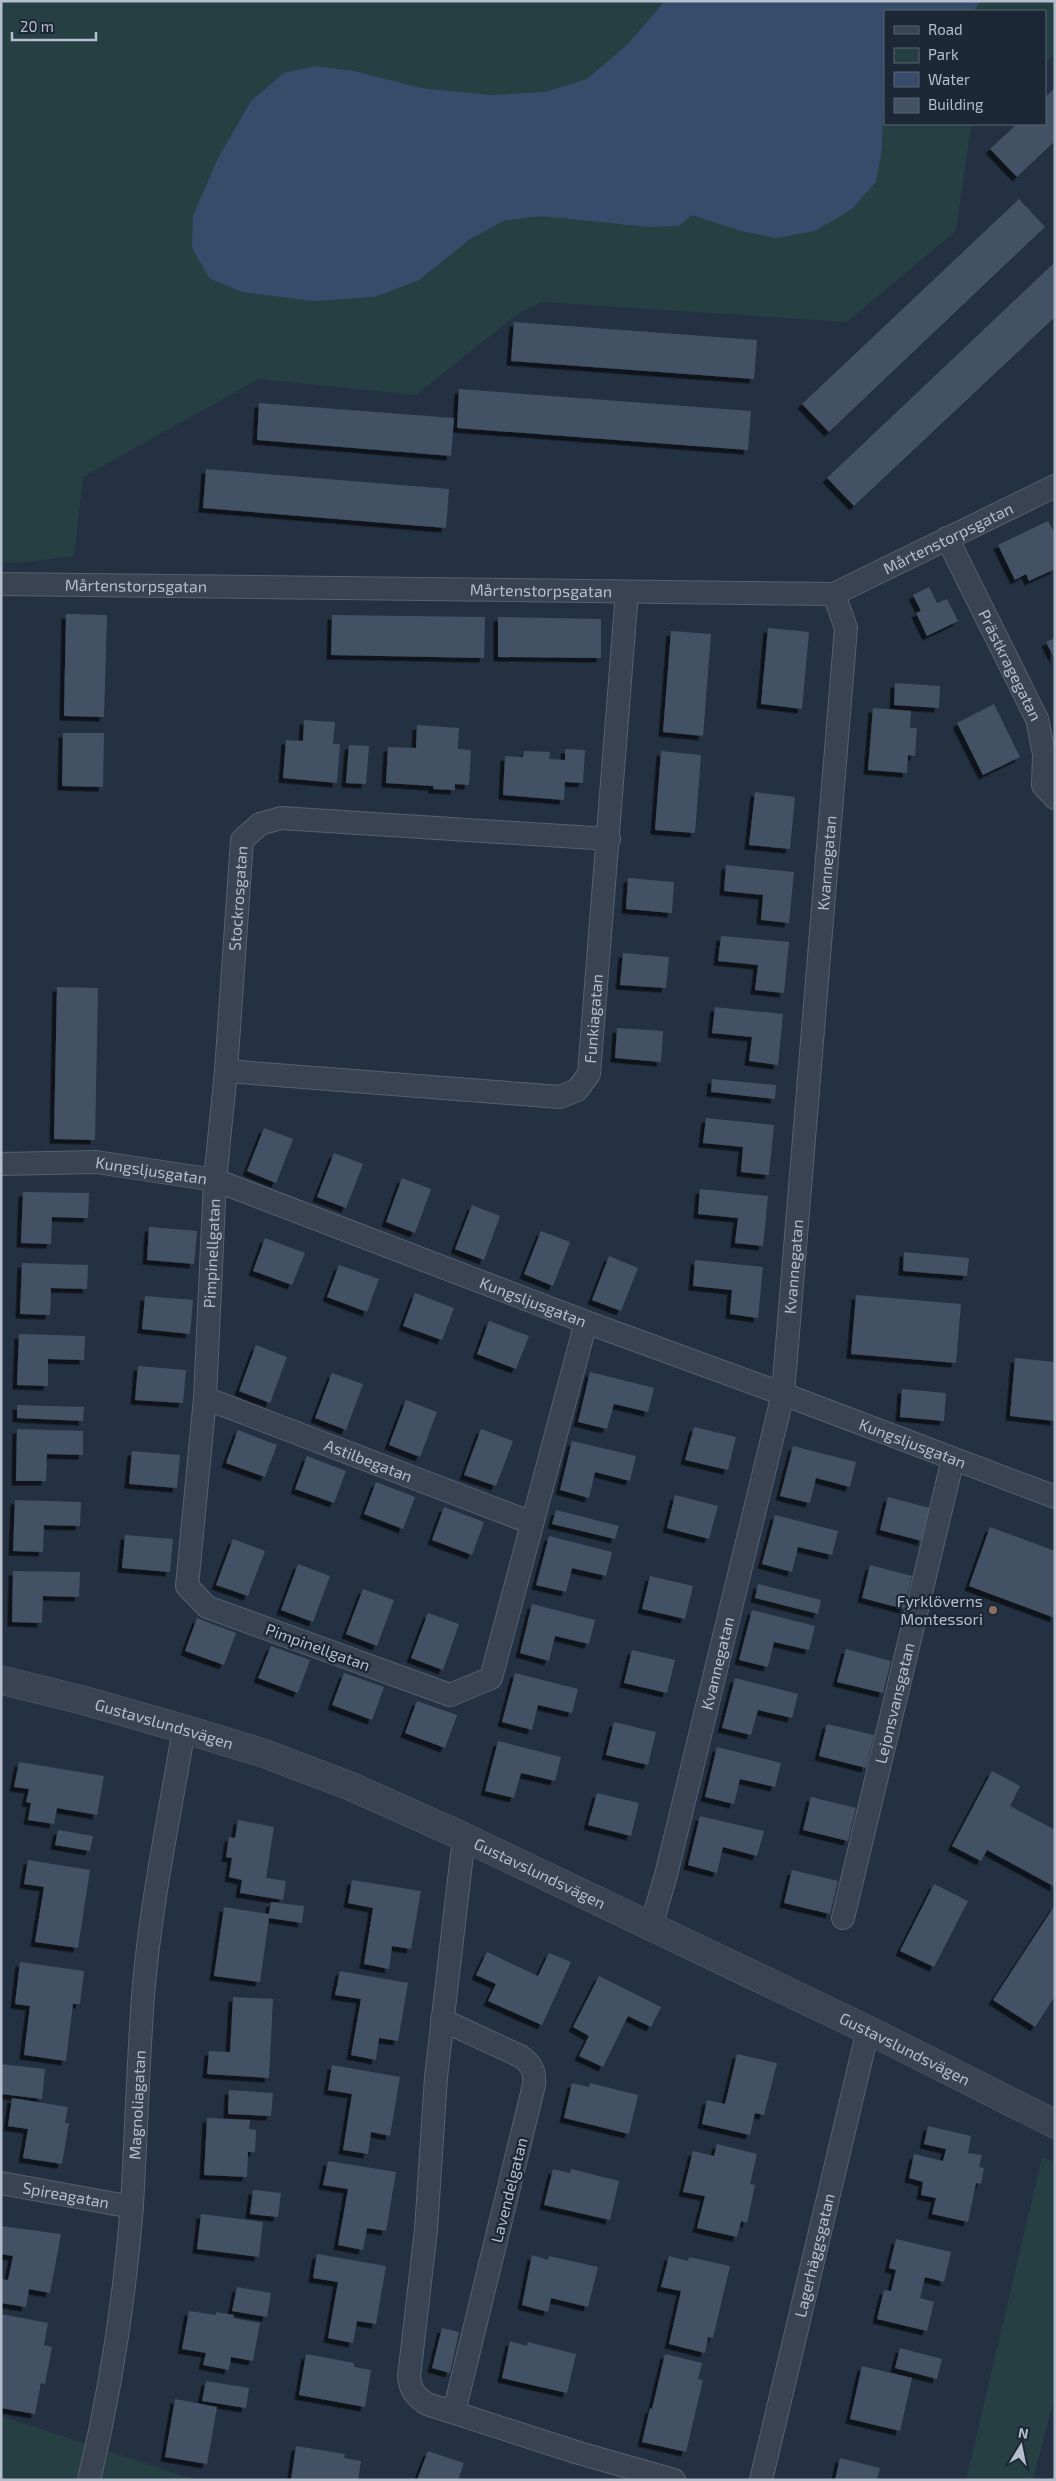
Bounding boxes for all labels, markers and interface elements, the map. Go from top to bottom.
scale bar [12,10,96,42]
legend [884,10,1046,125]
text: 20 m [20,17,54,35]
text: Road [928,20,963,38]
text: Park [928,45,959,63]
text: Water [928,70,970,88]
text: Building [928,95,984,113]
street label: Mårtenstorpsgatan [880,498,1016,578]
street label: Mårtenstorpsgatan [65,575,207,595]
street label: Mårtenstorpsgatan [470,580,612,600]
street label: Prästkragegatan [975,606,1046,724]
street label: Kvannegatan [813,815,840,911]
street label: Stockrosgatan [224,845,251,952]
street label: Funkiagatan [580,973,606,1064]
street label: Kungsljusgatan [94,1152,209,1188]
street label: Pimpinellgatan [199,1198,223,1309]
street label: Kvannegatan [780,1218,806,1315]
street label: Kungsljusgatan [477,1272,589,1330]
street label: Kungsljusgatan [857,1414,969,1471]
street label: Astilbegatan [322,1435,415,1485]
place label: Fyrklöverns Montessori [897,1591,983,1628]
marker: Fyrklöverns Montessori [987,1604,999,1616]
street label: Kvannegatan [697,1615,737,1712]
street label: Pimpinellgatan [263,1619,373,1674]
street label: Lejonsvansgatan [870,1641,918,1765]
street label: Gustavslundsvägen [93,1694,236,1752]
street label: Gustavslundsvägen [471,1833,609,1912]
street label: Gustavslundsvägen [837,2008,973,2089]
street label: Magnoliagatan [124,2049,149,2160]
street label: Lavendelgatan [486,2135,531,2244]
street label: Spireagatan [21,2177,111,2212]
street label: Lagerhäggsgatan [790,2191,838,2319]
north arrow [996,2421,1046,2471]
text: N [1017,2423,1030,2442]

